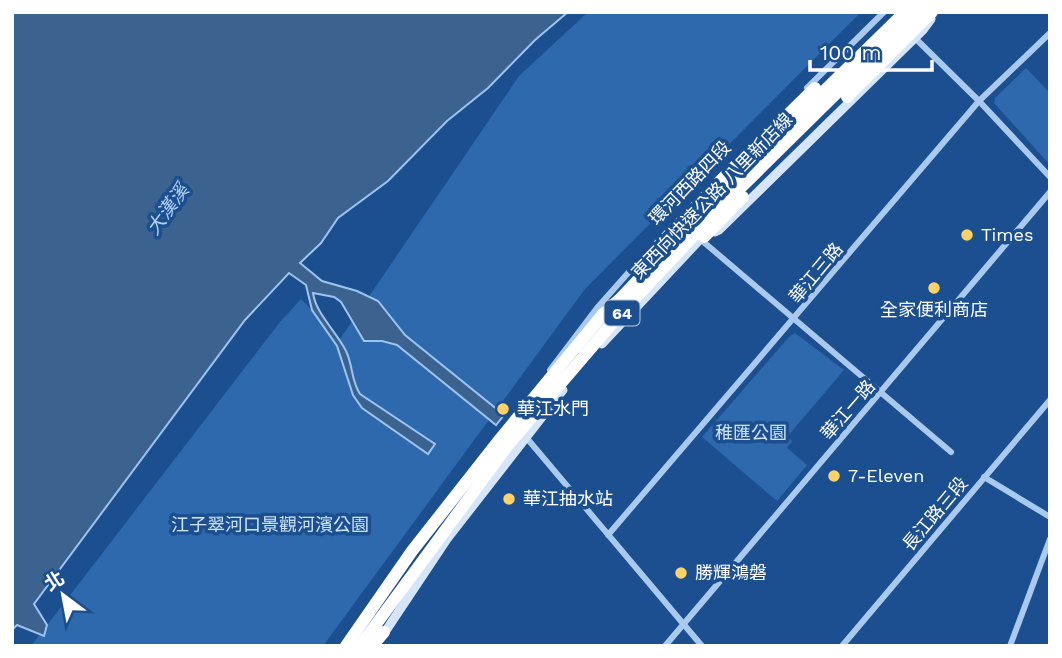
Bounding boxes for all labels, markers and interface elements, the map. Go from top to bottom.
scale bar [810,28,932,72]
text: 100 m [820,40,882,65]
street label: 東西向快速公路 八里新店線 [627,108,796,283]
street label: 環河西路四段 [645,137,735,229]
water label: 大漢溪 [141,177,195,239]
place label: Times [981,224,1033,245]
marker: Times [959,227,975,243]
street label: 華江三路 [784,238,847,307]
marker: 全家便利商店 [926,280,942,296]
place label: 全家便利商店 [880,299,988,320]
road number: 64 [604,300,640,326]
street label: 華江一路 [816,376,879,444]
place label: 華江水門 [517,398,589,419]
marker: 華江水門 [495,401,511,417]
park label: 稚匯公園 [715,422,787,443]
place label: 7-Eleven [848,465,924,486]
marker: 7-Eleven [826,468,842,484]
street label: 長江路三段 [898,472,972,555]
place label: 華江抽水站 [523,488,613,509]
marker: 華江抽水站 [501,491,517,507]
park label: 江子翠河口景觀河濱公園 [171,514,369,535]
north arrow [28,560,98,630]
place label: 勝輝鴻磐 [695,562,767,583]
marker: 勝輝鴻磐 [673,565,689,581]
text: 北 [40,566,68,596]

